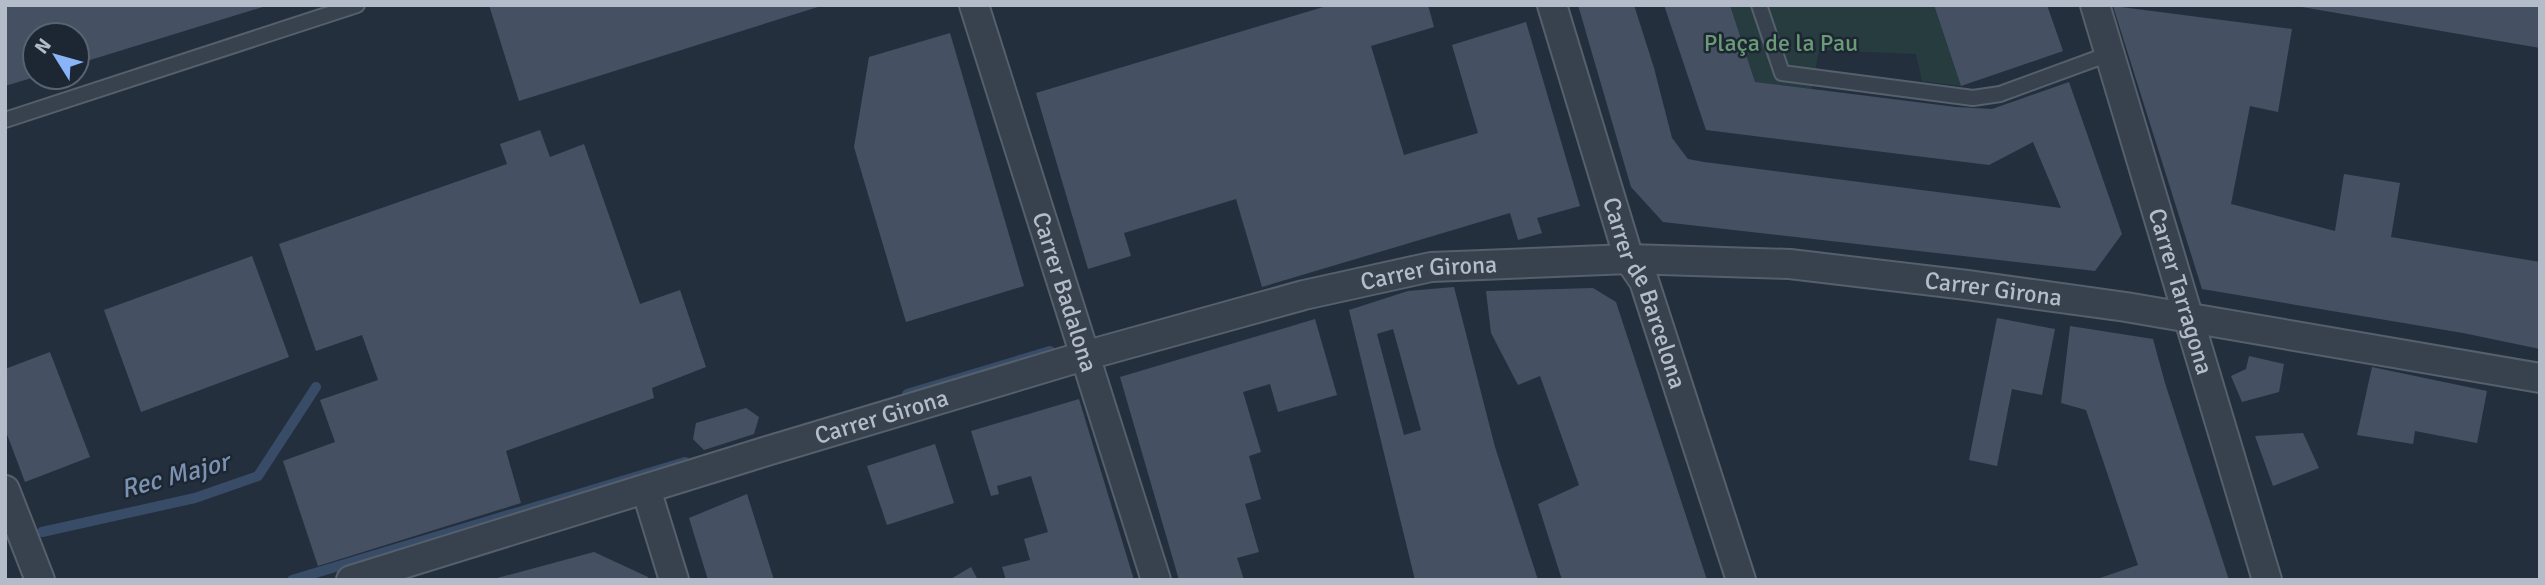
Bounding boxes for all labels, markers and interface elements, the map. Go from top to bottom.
north arrow [21,21,91,91]
park label: Plaça de la Pau [1704,28,1858,58]
text: N [30,34,57,59]
street label: Carrer de Barcelona [1596,194,1693,392]
street label: Carrer Tarragona [2142,205,2220,378]
street label: Carrer Badalona [1025,208,1104,376]
street label: Carrer Girona [1358,249,1498,297]
street label: Carrer Girona [1923,265,2064,313]
street label: Carrer Girona [811,383,952,451]
water label: Rec Major [117,445,236,506]

